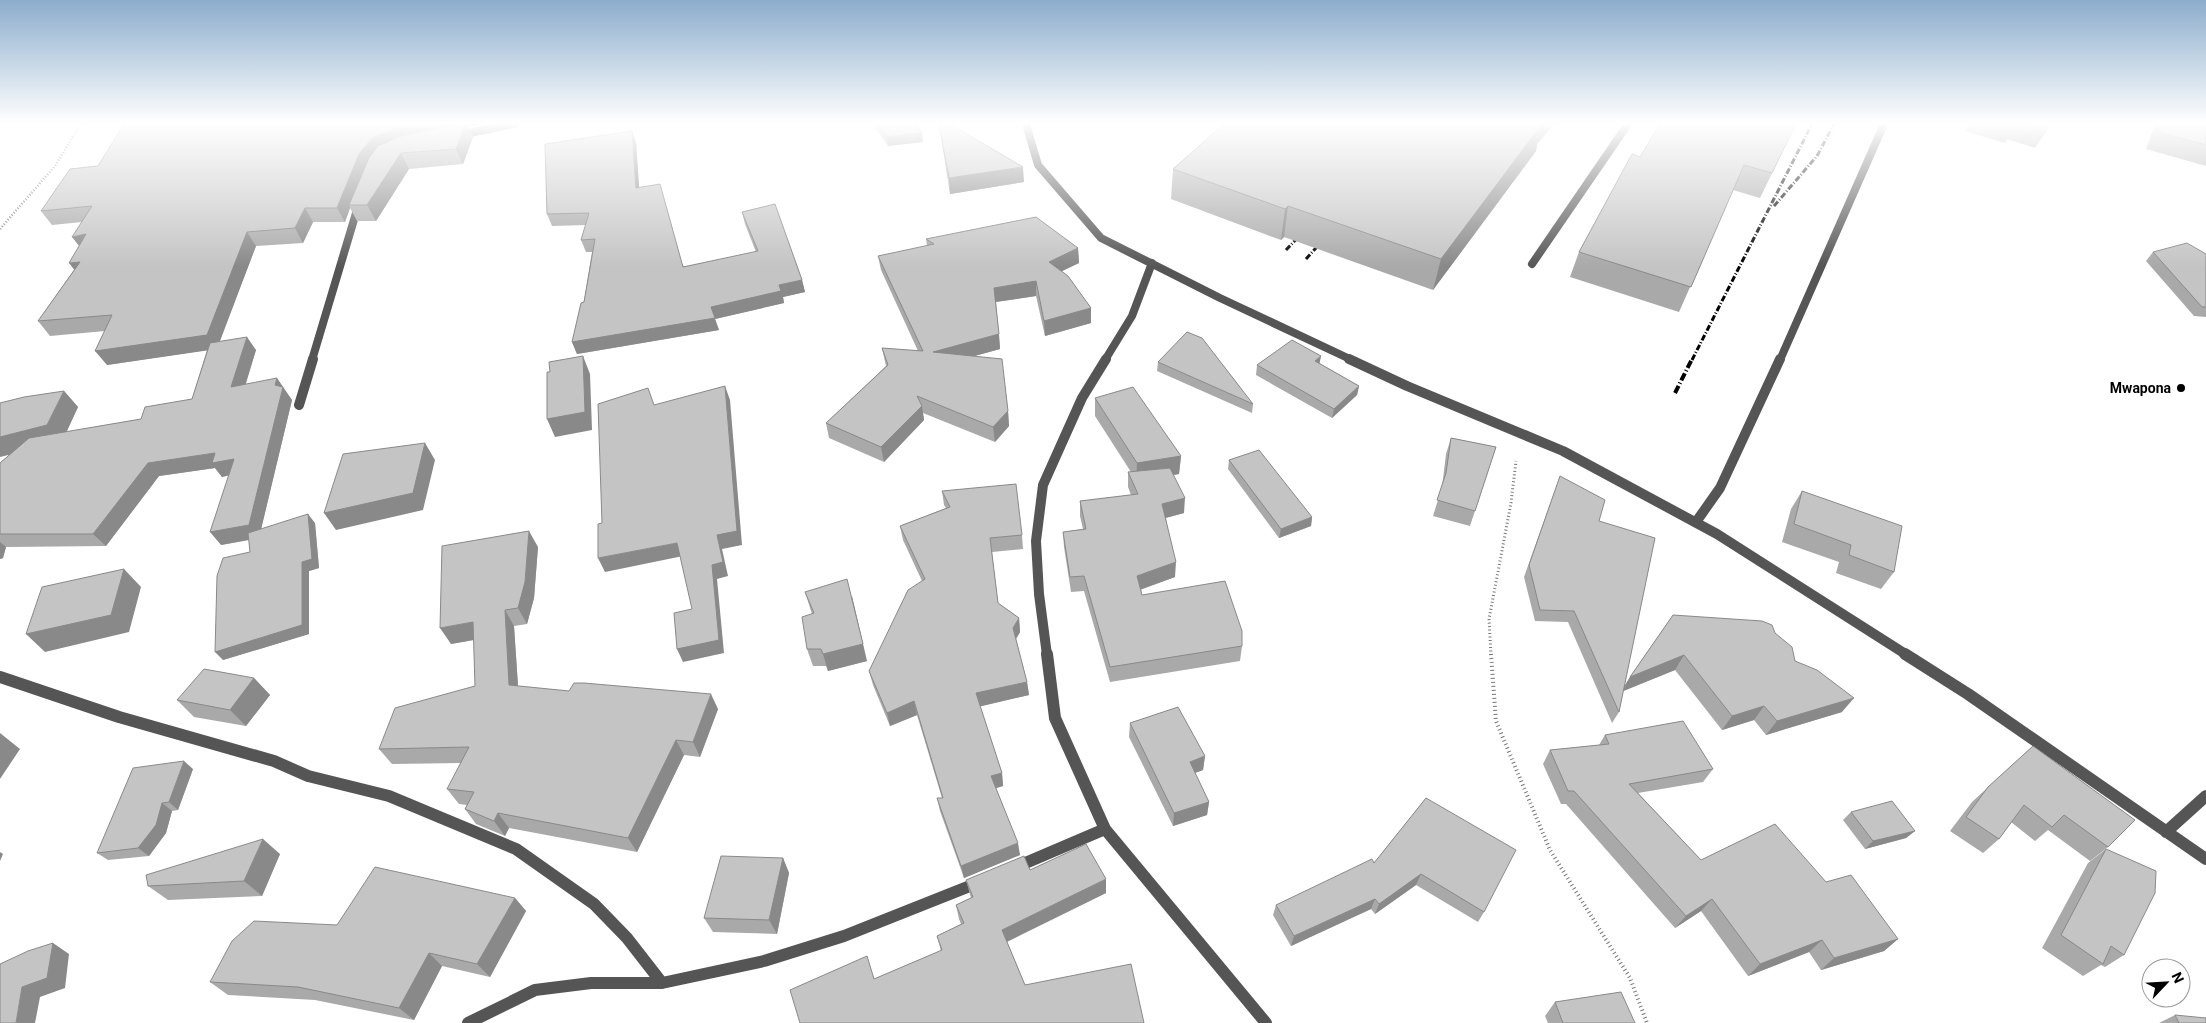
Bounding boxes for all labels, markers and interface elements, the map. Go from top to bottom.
place label: Mwapona [2110,380,2171,396]
marker: Mwapona [2175,382,2187,394]
north arrow [2141,958,2191,1008]
text: N [2168,970,2187,985]

